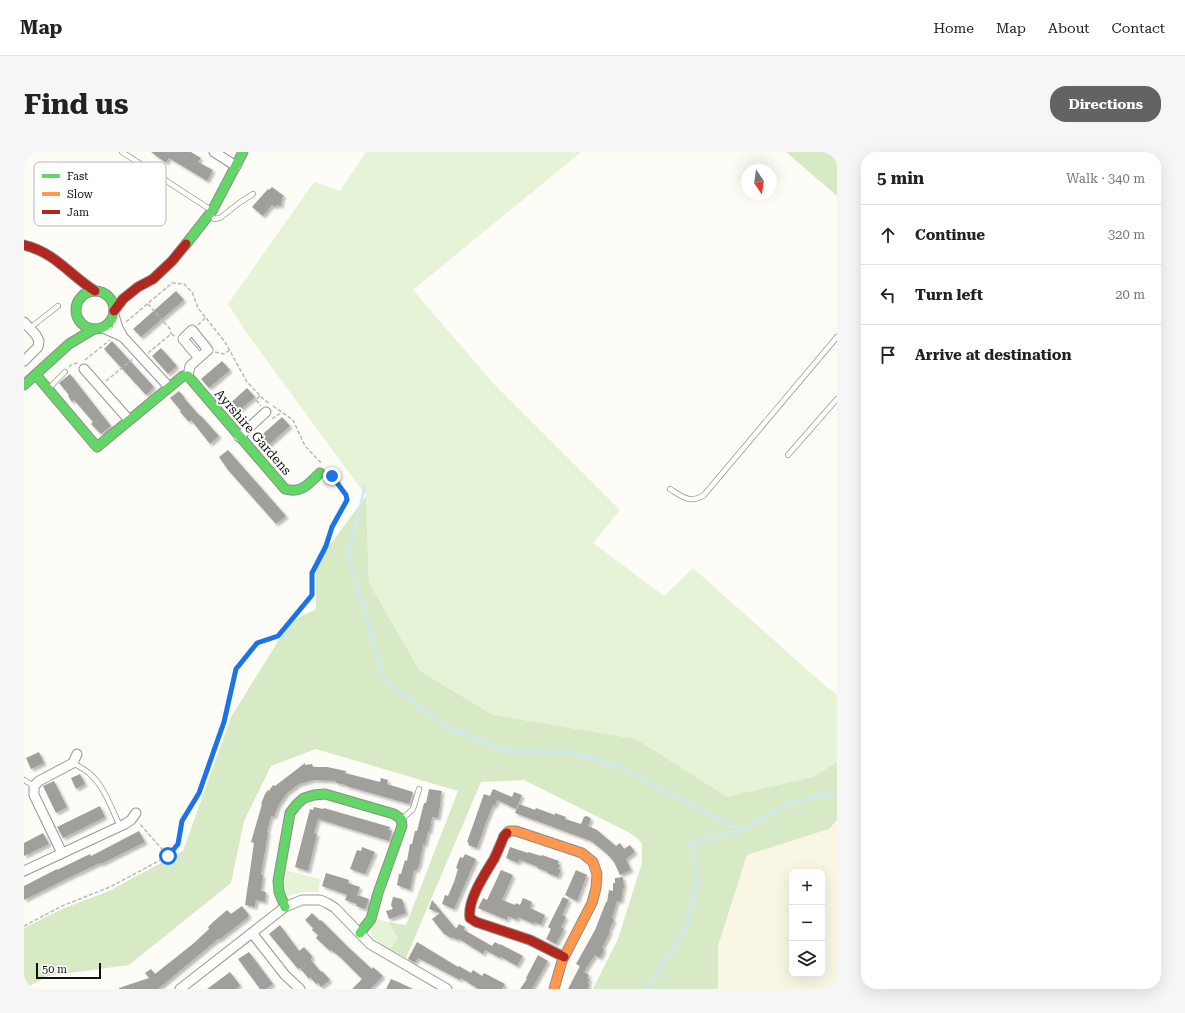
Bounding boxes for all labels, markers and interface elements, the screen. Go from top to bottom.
text: Map [20,16,62,39]
text: Home [933,20,974,36]
text: Map [996,20,1026,36]
text: About [1048,20,1090,36]
text: Contact [1112,20,1165,36]
button: Directions [1050,86,1161,122]
text: Find us [24,88,128,121]
legend [34,162,166,226]
north arrow [741,164,777,200]
text: 5 min [877,168,924,188]
text: Fast [67,170,88,183]
text: Walk · 340 m [1066,171,1145,186]
text: Slow [67,188,94,201]
text: Jam [67,206,89,219]
icon: ahead [877,224,899,246]
text: Continue [915,226,985,244]
text: 320 m [1108,227,1145,242]
icon: left [877,284,899,306]
text: Turn left [915,286,983,304]
text: 20 m [1115,287,1145,302]
icon: arrive [877,344,899,366]
text: Arrive at destination [915,346,1071,364]
street label: Ayrshire Gardens [212,386,294,478]
route end [323,467,341,485]
route start [159,847,177,865]
map controls [789,869,825,977]
button: + [789,869,825,905]
button: − [789,905,825,941]
button: layers [789,941,825,977]
scale bar [36,961,101,980]
text: 50 m [42,963,67,976]

